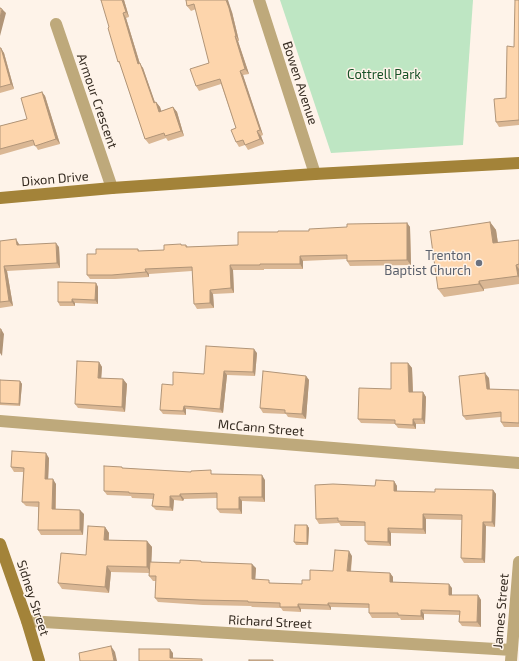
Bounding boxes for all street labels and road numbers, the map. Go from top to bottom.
street label: Bowen Avenue [279,39,321,127]
street label: Armour Crescent [73,51,121,151]
street label: Dixon Drive [21,168,89,190]
street label: McCann Street [217,416,305,440]
street label: Sidney Street [13,558,53,638]
street label: James Street [490,573,512,649]
street label: Richard Street [228,612,312,632]

